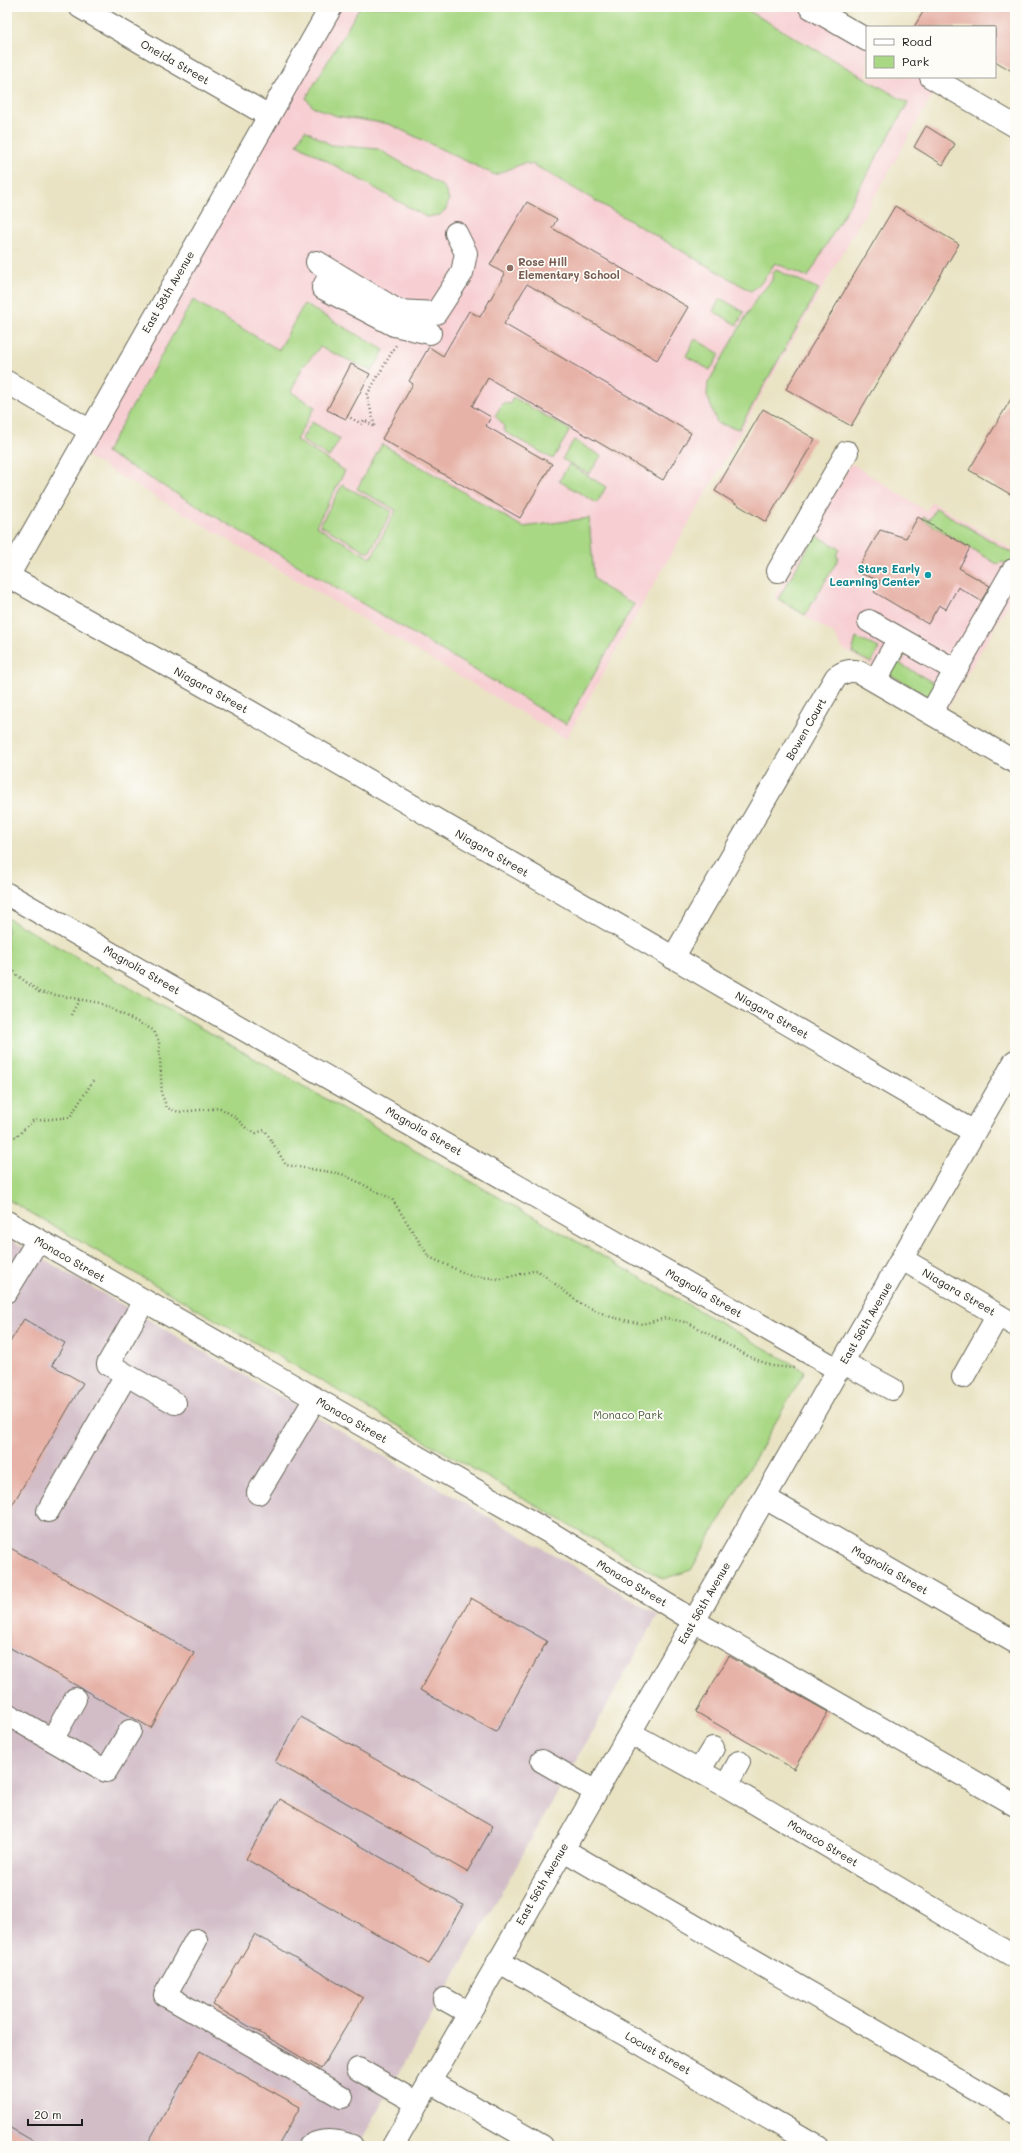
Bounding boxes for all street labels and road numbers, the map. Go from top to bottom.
street label: Oneida Street [138,36,213,87]
street label: East 58th Avenue [138,248,197,336]
street label: Niagara Street [172,663,251,716]
street label: Bowen Court [782,695,829,762]
street label: Niagara Street [453,825,532,880]
street label: Magnolia Street [101,942,183,998]
street label: Niagara Street [733,987,812,1042]
street label: Magnolia Street [383,1103,465,1159]
street label: Monaco Street [32,1232,109,1285]
street label: Niagara Street [920,1264,999,1319]
street label: Magnolia Street [663,1265,745,1321]
street label: East 56th Avenue [836,1279,895,1367]
street label: Monaco Street [314,1393,391,1446]
street label: Magnolia Street [849,1542,931,1598]
street label: Monaco Street [594,1556,670,1610]
street label: East 56th Avenue [674,1559,733,1647]
street label: Monaco Street [785,1816,861,1870]
street label: East 56th Avenue [512,1840,571,1928]
street label: Locust Street [623,2028,694,2078]

